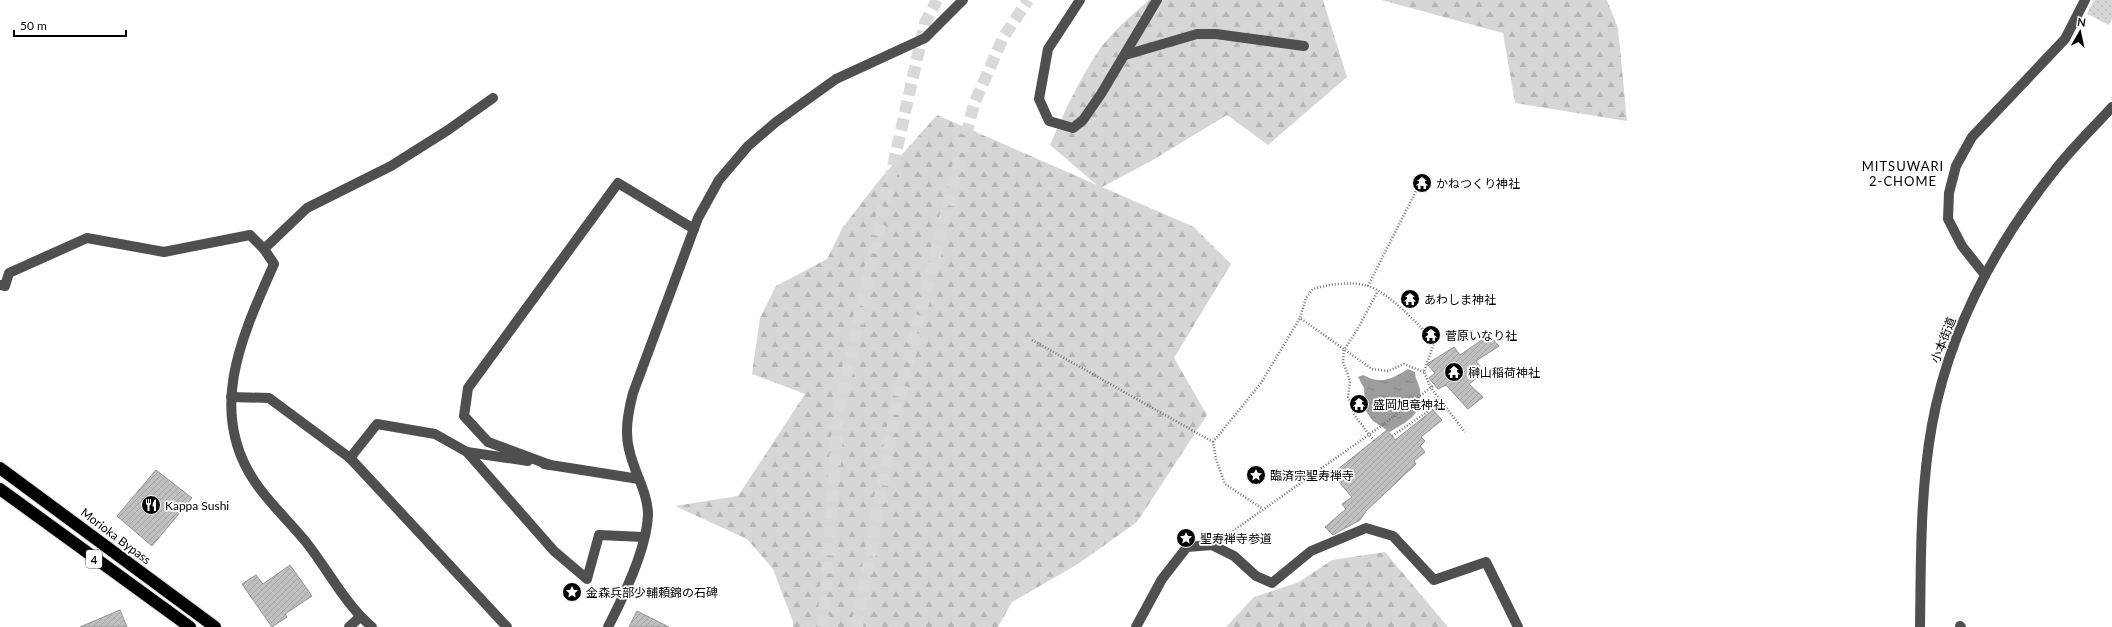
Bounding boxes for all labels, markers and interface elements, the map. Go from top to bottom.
scale bar [14,12,126,38]
north arrow [2060,12,2100,52]
text: N [2076,15,2087,29]
text: 50 m [20,18,47,33]
district label: MITSUWARI 2-CHOME [1862,158,1944,189]
temple icon: かねつくり神社 [1411,172,1433,194]
place label: かねつくり神社 [1436,176,1520,191]
temple icon: あわしま神社 [1399,288,1421,310]
place label: あわしま神社 [1424,292,1496,307]
street label: 小本街道 [1927,315,1959,365]
temple icon: 菅原いなり社 [1420,324,1442,346]
place label: 菅原いなり社 [1445,328,1517,343]
temple icon: 榊山稲荷神社 [1443,361,1465,383]
place label: 榊山稲荷神社 [1468,365,1540,380]
temple icon: 盛岡旭竜神社 [1348,393,1370,415]
place label: 盛岡旭竜神社 [1373,397,1445,412]
place icon: 臨済宗聖寿禅寺 [1245,464,1267,486]
place label: 臨済宗聖寿禅寺 [1270,468,1354,483]
restaurant icon: Kappa Sushi [140,494,162,516]
place label: Kappa Sushi [165,498,229,513]
street label: Morioka Bypass [78,505,154,567]
place icon: 聖寿禅寺参道 [1175,527,1197,549]
place label: 聖寿禅寺参道 [1200,531,1272,546]
road number: 4 [86,550,102,568]
place icon: 金森兵部少輔頼錦の石碑 [561,581,583,603]
place label: 金森兵部少輔頼錦の石碑 [586,585,718,600]

